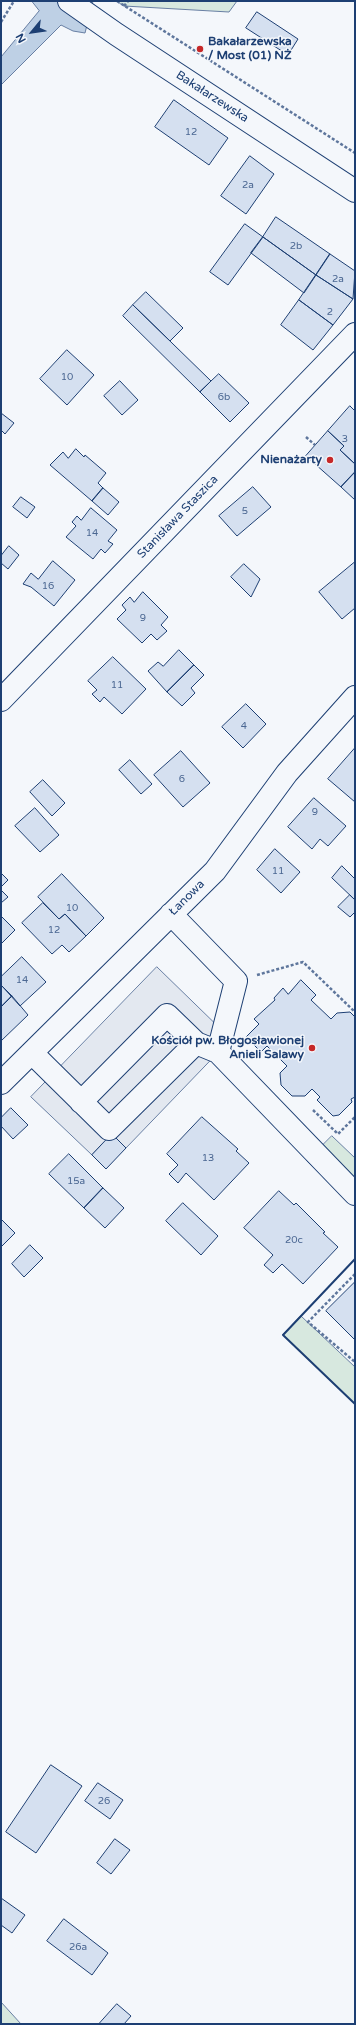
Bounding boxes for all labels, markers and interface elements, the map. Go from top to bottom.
north arrow [12,12,52,52]
text: N [13,31,29,45]
place label: Bakałarzewska / Most (01) NŻ [208,35,292,63]
marker: Bakałarzewska / Most (01) NŻ [195,44,205,54]
street label: Bakałarzewska [173,68,251,126]
house number: 12 [185,126,197,138]
house number: 2a [242,179,254,191]
house number: 2b [290,240,302,252]
house number: 2a [332,273,344,285]
house number: 2 [327,306,333,318]
house number: 10 [61,371,73,383]
house number: 6b [218,391,230,403]
house number: 3 [342,433,348,445]
place label: Nienażarty [260,453,322,467]
marker: Nienażarty [325,455,335,465]
street label: Stanisława Staszica [135,472,221,562]
house number: 5 [242,505,248,517]
house number: 14 [86,527,98,539]
house number: 16 [42,580,54,592]
house number: 9 [140,612,146,624]
house number: 11 [111,679,123,691]
house number: 4 [241,720,247,732]
house number: 6 [179,773,185,785]
house number: 9 [312,806,318,818]
house number: 11 [272,865,284,877]
street label: Łanowa [166,877,208,919]
house number: 10 [66,902,78,914]
house number: 12 [48,924,60,936]
house number: 14 [16,974,28,986]
place label: Kościół pw. Błogosławionej Anieli Salawy [151,1034,304,1062]
marker: Kościół pw. Błogosławionej Anieli Salawy [307,1043,317,1053]
house number: 13 [202,1152,214,1164]
house number: 15a [67,1175,85,1187]
house number: 20c [285,1234,303,1246]
house number: 26 [98,1795,110,1807]
house number: 26a [69,1941,87,1953]

